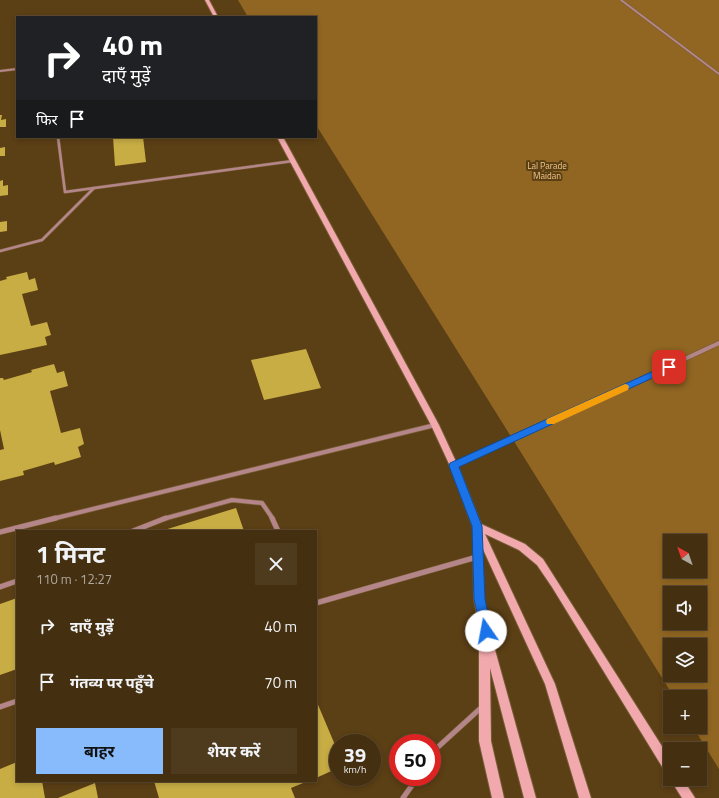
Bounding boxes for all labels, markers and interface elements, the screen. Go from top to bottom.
text: 40 m [102,23,163,66]
icon: right [36,32,88,84]
text: दाएँ मुड़ें [102,62,151,89]
text: फिर [36,108,58,131]
icon: arrive [66,108,88,130]
park label: Lal Parade Maidan [527,159,567,182]
pin [652,350,686,384]
icon: arrive [658,356,680,378]
north arrow [663,534,707,578]
map controls [663,534,707,786]
text: 1 मिनट [36,536,105,572]
button: close [255,543,297,585]
text: 110 m · 12:27 [36,569,112,589]
button: sound [663,586,707,630]
position arrow [465,610,507,652]
icon: right [36,615,58,637]
text: दाएँ मुड़ें [70,615,114,638]
text: 40 m [264,615,297,638]
button: layers [663,638,707,682]
icon: arrive [36,671,58,693]
text: गंतव्य पर पहुँचे [70,671,154,694]
text: 70 m [264,671,297,694]
button: + [663,690,707,734]
button: बाहर [36,728,163,774]
button: शेयर करें [171,728,297,774]
speed limit sign: 50 [389,734,441,786]
text: 39 [344,739,366,770]
button: − [663,742,707,786]
text: km/h [344,762,366,777]

